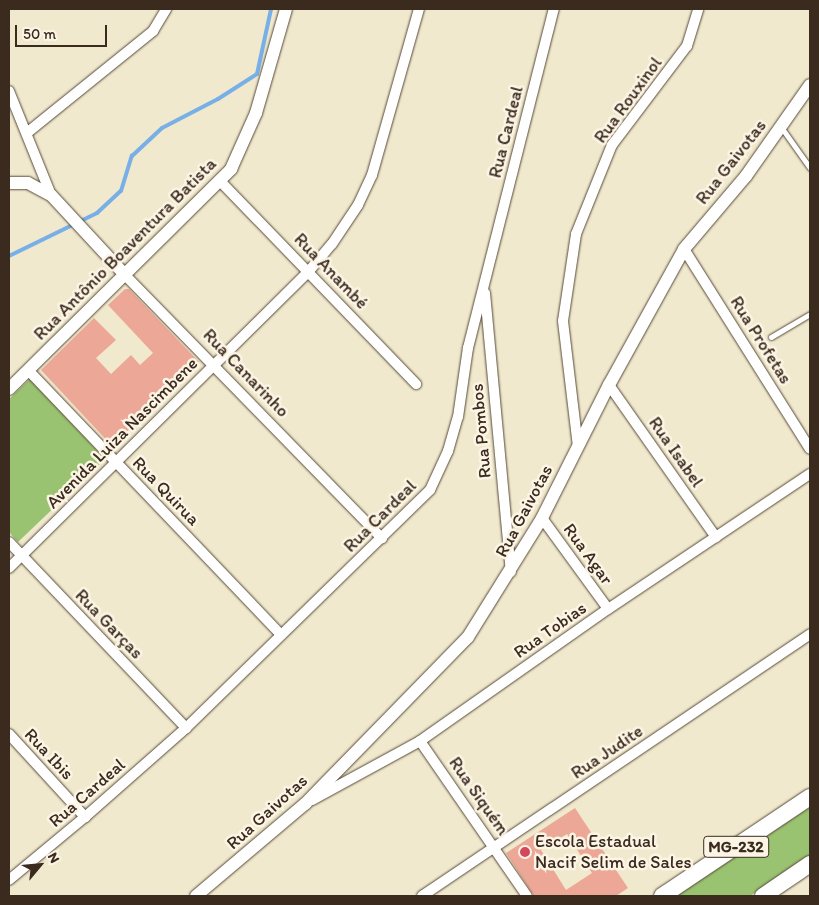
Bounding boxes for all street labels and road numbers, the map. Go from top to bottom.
street label: Rua Rouxinol [590,53,666,147]
street label: Rua Cardeal [484,84,528,180]
street label: Rua Gaivotas [691,115,771,209]
street label: Rua Antônio Boaventura Batista [29,153,221,345]
street label: Rua Anambé [289,229,373,313]
street label: Rua Profetas [725,292,797,388]
street label: Rua Canarinho [199,324,293,422]
street label: Avenida Luiza Nascimbene [42,353,202,513]
street label: Rua Pombos [466,383,496,479]
street label: Rua Isabel [644,413,708,491]
street label: Rua Quirua [128,452,204,530]
street label: Rua Gaivotas [491,461,557,561]
street label: Rua Cardeal [339,475,421,557]
street label: Rua Agar [558,519,618,589]
street label: Rua Garças [71,585,147,663]
street label: Rua Tobias [510,597,590,663]
street label: Rua Judite [567,720,647,784]
street label: Rua Ibis [20,724,78,784]
street label: Rua Siquém [444,753,514,839]
street label: Rua Cardeal [44,754,130,832]
street label: Rua Gaivotas [222,770,312,854]
road number: MG-232 [702,834,770,860]

